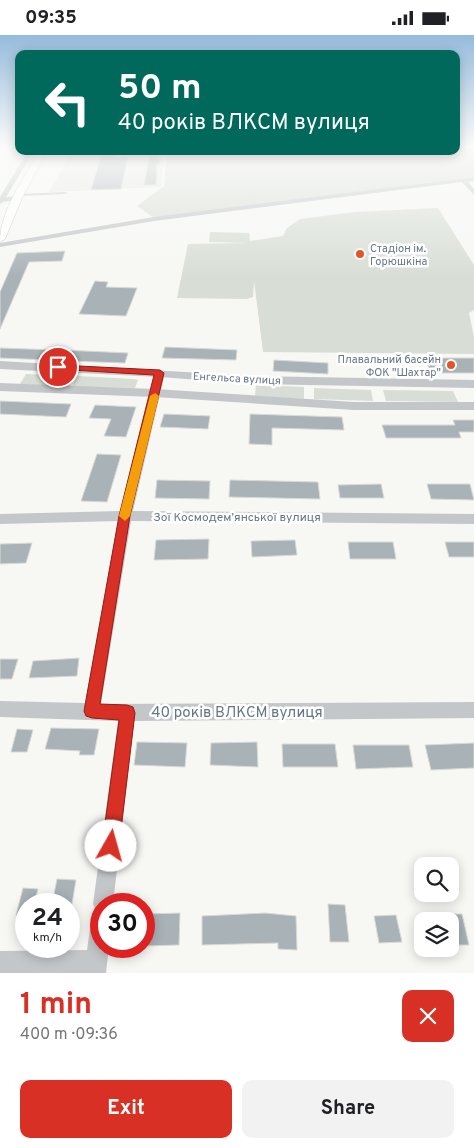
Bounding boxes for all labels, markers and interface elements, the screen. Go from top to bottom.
text: 09:35 [25,6,77,30]
text: 50 m [118,67,202,111]
icon: left [35,70,100,135]
text: 40 років ВЛКСМ вулиця [118,110,370,137]
place label: Стадіон ім. Горюшкіна [370,242,428,269]
marker: Стадіон ім. Горюшкіна [354,248,366,260]
pin [37,346,79,388]
icon: arrive [44,353,72,381]
place label: Плавальний басейн ФОК "Шахтар" [337,353,441,380]
marker: Плавальний басейн ФОК "Шахтар" [445,359,457,371]
street label: Енгельса вулиця [193,370,281,388]
street label: Зої Космодем’янської вулиця [153,510,321,526]
street label: 40 років ВЛКСМ вулиця [151,704,323,723]
position arrow [84,819,136,871]
map controls [414,857,459,957]
button: search [414,857,459,902]
speed limit sign: 30 [90,893,155,958]
text: 24 [32,903,63,935]
button: layers [414,912,459,957]
text: km/h [33,930,62,946]
text: 1 min [20,987,92,1024]
button: close [402,990,454,1042]
text: 400 m · 09:36 [20,1025,118,1045]
button: Exit [20,1080,232,1138]
button: Share [242,1080,454,1138]

